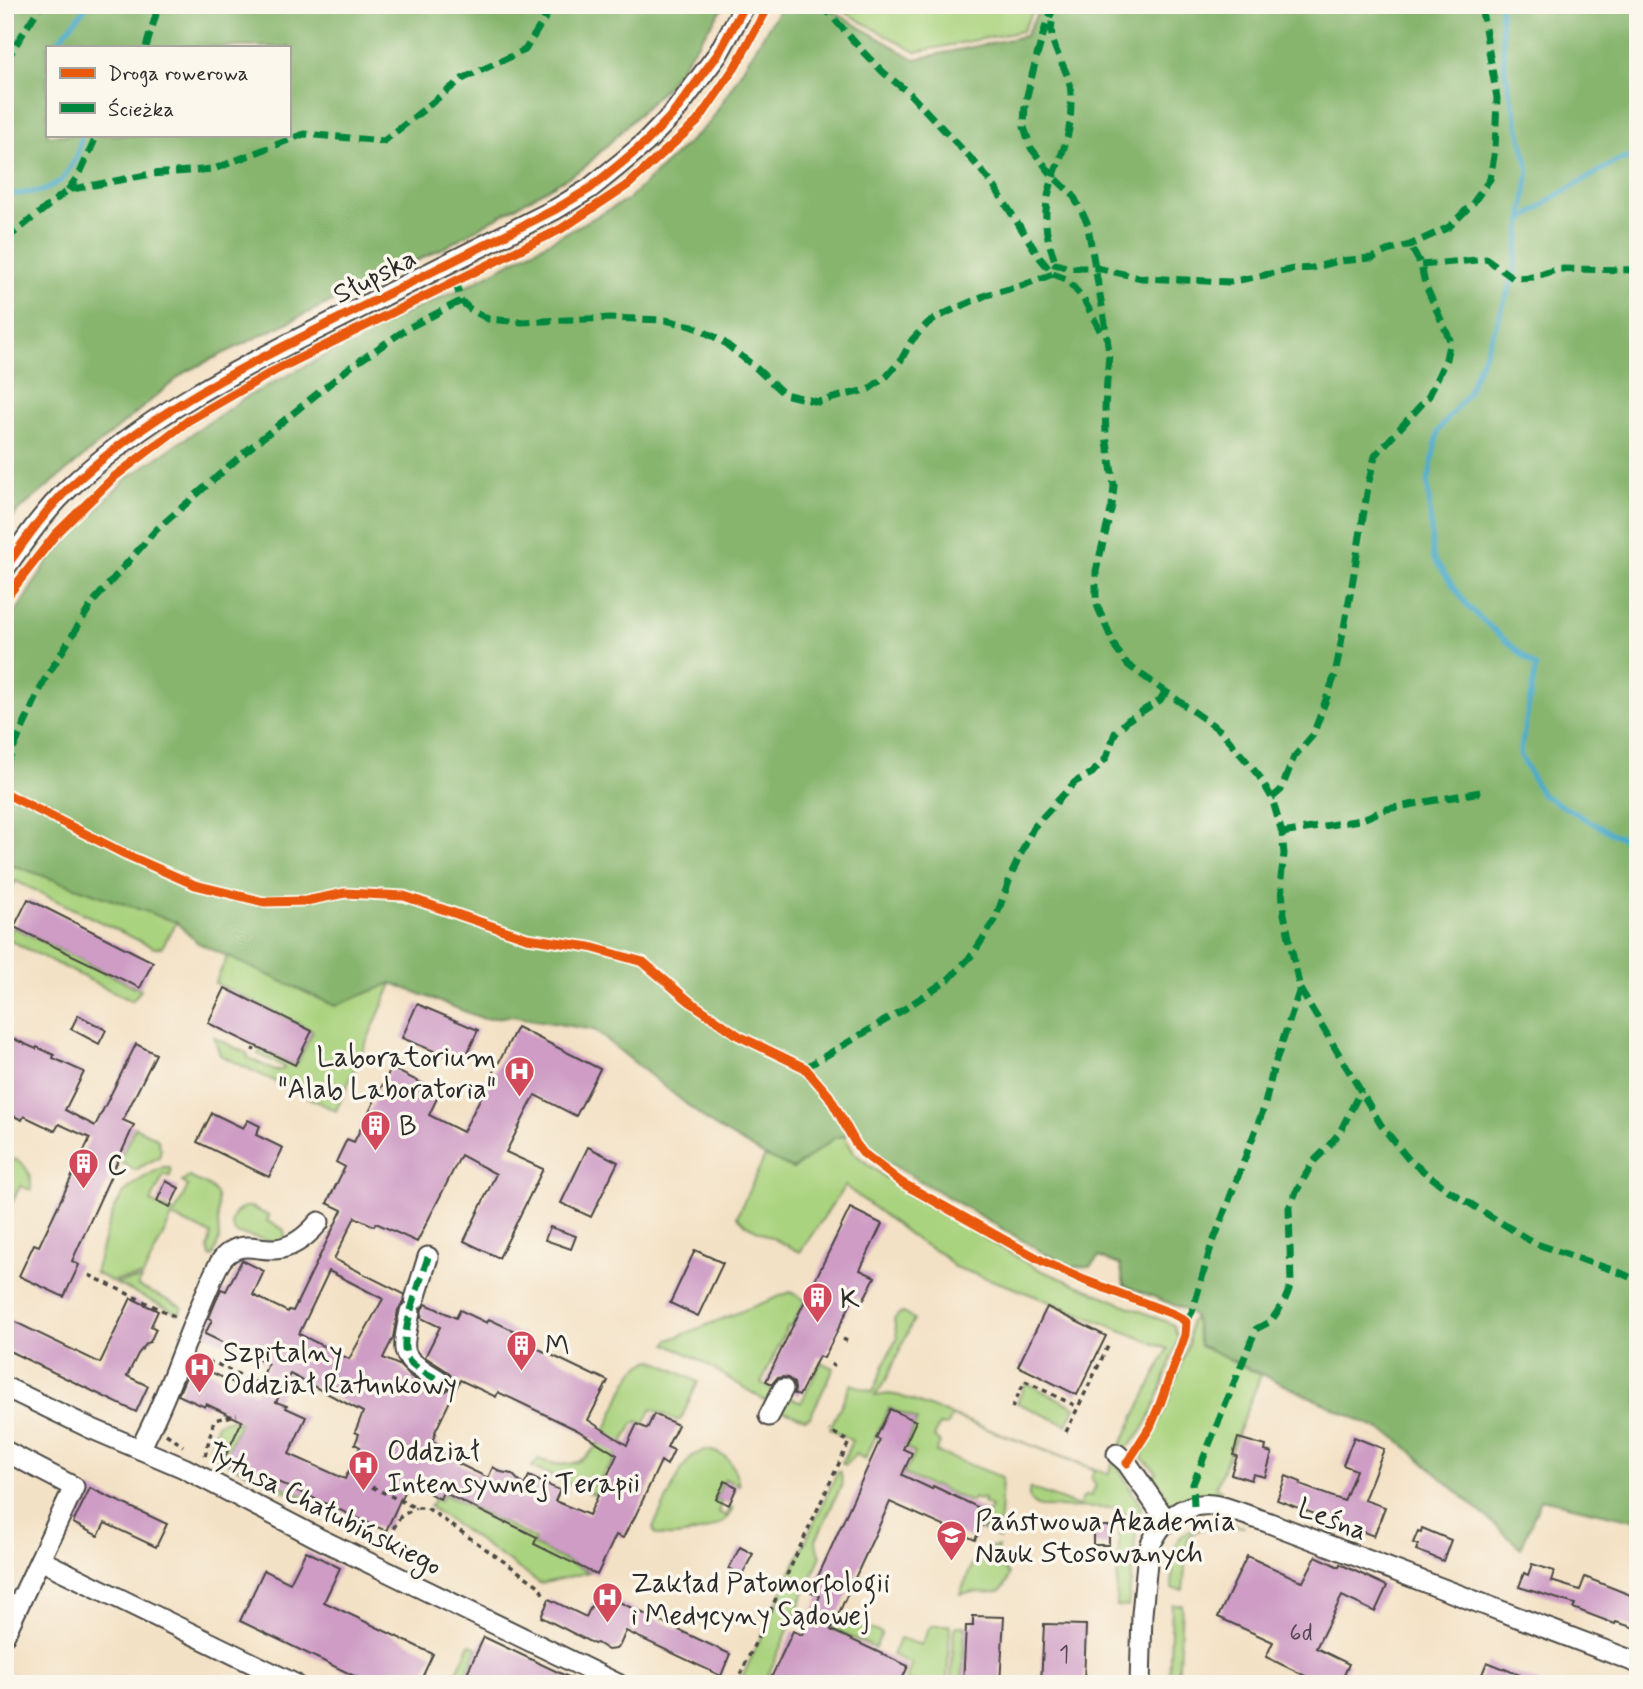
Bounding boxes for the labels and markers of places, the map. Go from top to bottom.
place label: Laboratorium "Alab Laboratoria" [278,1040,496,1109]
hospital icon: Laboratorium "Alab Laboratoria" [502,1055,536,1099]
building icon: B [359,1108,393,1152]
place label: B [399,1109,417,1146]
building icon: C [67,1147,101,1191]
place label: C [107,1148,127,1185]
building icon: K [800,1281,834,1325]
place label: K [840,1282,860,1319]
building icon: M [505,1328,539,1372]
place label: M [545,1329,570,1366]
place label: Szpitalny Oddział Ratunkowy [223,1335,457,1404]
hospital icon: Szpitalny Oddział Ratunkowy [183,1350,217,1394]
place label: Oddział Intensywnej Terapii [387,1434,640,1503]
hospital icon: Oddział Intensywnej Terapii [347,1449,381,1493]
place label: Państwowa Akademia Nauk Stosowanych [975,1504,1236,1573]
school or university icon: Państwowa Akademia Nauk Stosowanych [935,1519,969,1563]
place label: Zakład Patomorfologii i Medycyny Sądowej [631,1566,890,1635]
hospital icon: Zakład Patomorfologii i Medycyny Sądowej [591,1581,625,1625]

